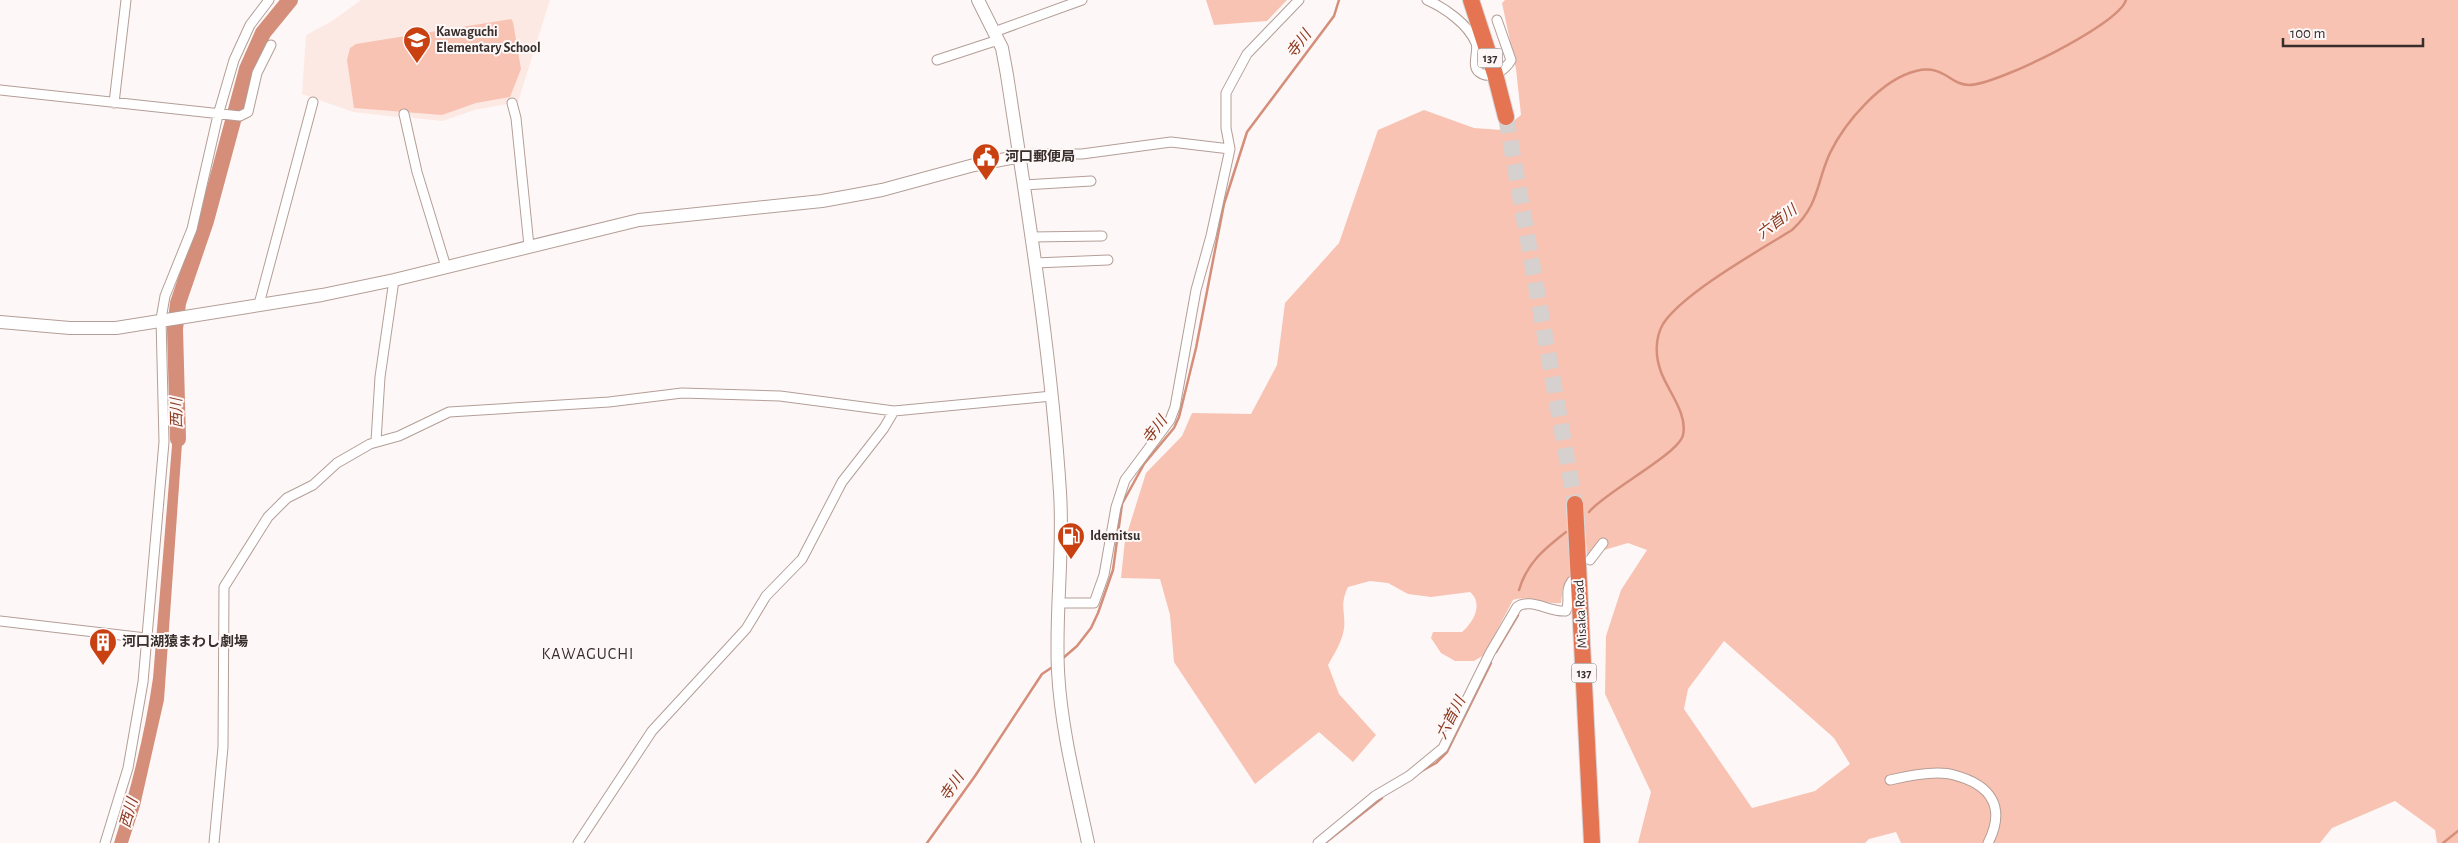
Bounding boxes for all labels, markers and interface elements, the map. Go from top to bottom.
scale bar [2283,15,2423,47]
school or university icon: Kawaguchi Elementary School [402,25,432,64]
place label: Kawaguchi Elementary School [436,25,541,55]
water label: 寺川 [1283,25,1315,60]
text: 100 m [2290,26,2325,41]
road number: 137 [1478,48,1502,68]
public building icon: 河口郵便局 [971,142,1001,181]
place label: 河口郵便局 [1005,149,1075,164]
water label: 六首川 [1754,200,1801,242]
water label: 西川 [169,396,185,428]
water label: 寺川 [1139,411,1171,446]
fuel station icon: Idemitsu [1056,521,1086,560]
place label: Idemitsu [1090,529,1141,543]
street label: Misaka Road [1572,579,1590,649]
building icon: 河口湖猿まわし劇場 [88,627,118,666]
place label: 河口湖猿まわし劇場 [122,634,248,649]
district label: KAWAGUCHI [542,646,634,662]
road number: 137 [1572,664,1596,682]
water label: 六首川 [1433,692,1469,741]
water label: 寺川 [937,768,968,804]
water label: 西川 [118,795,141,829]

